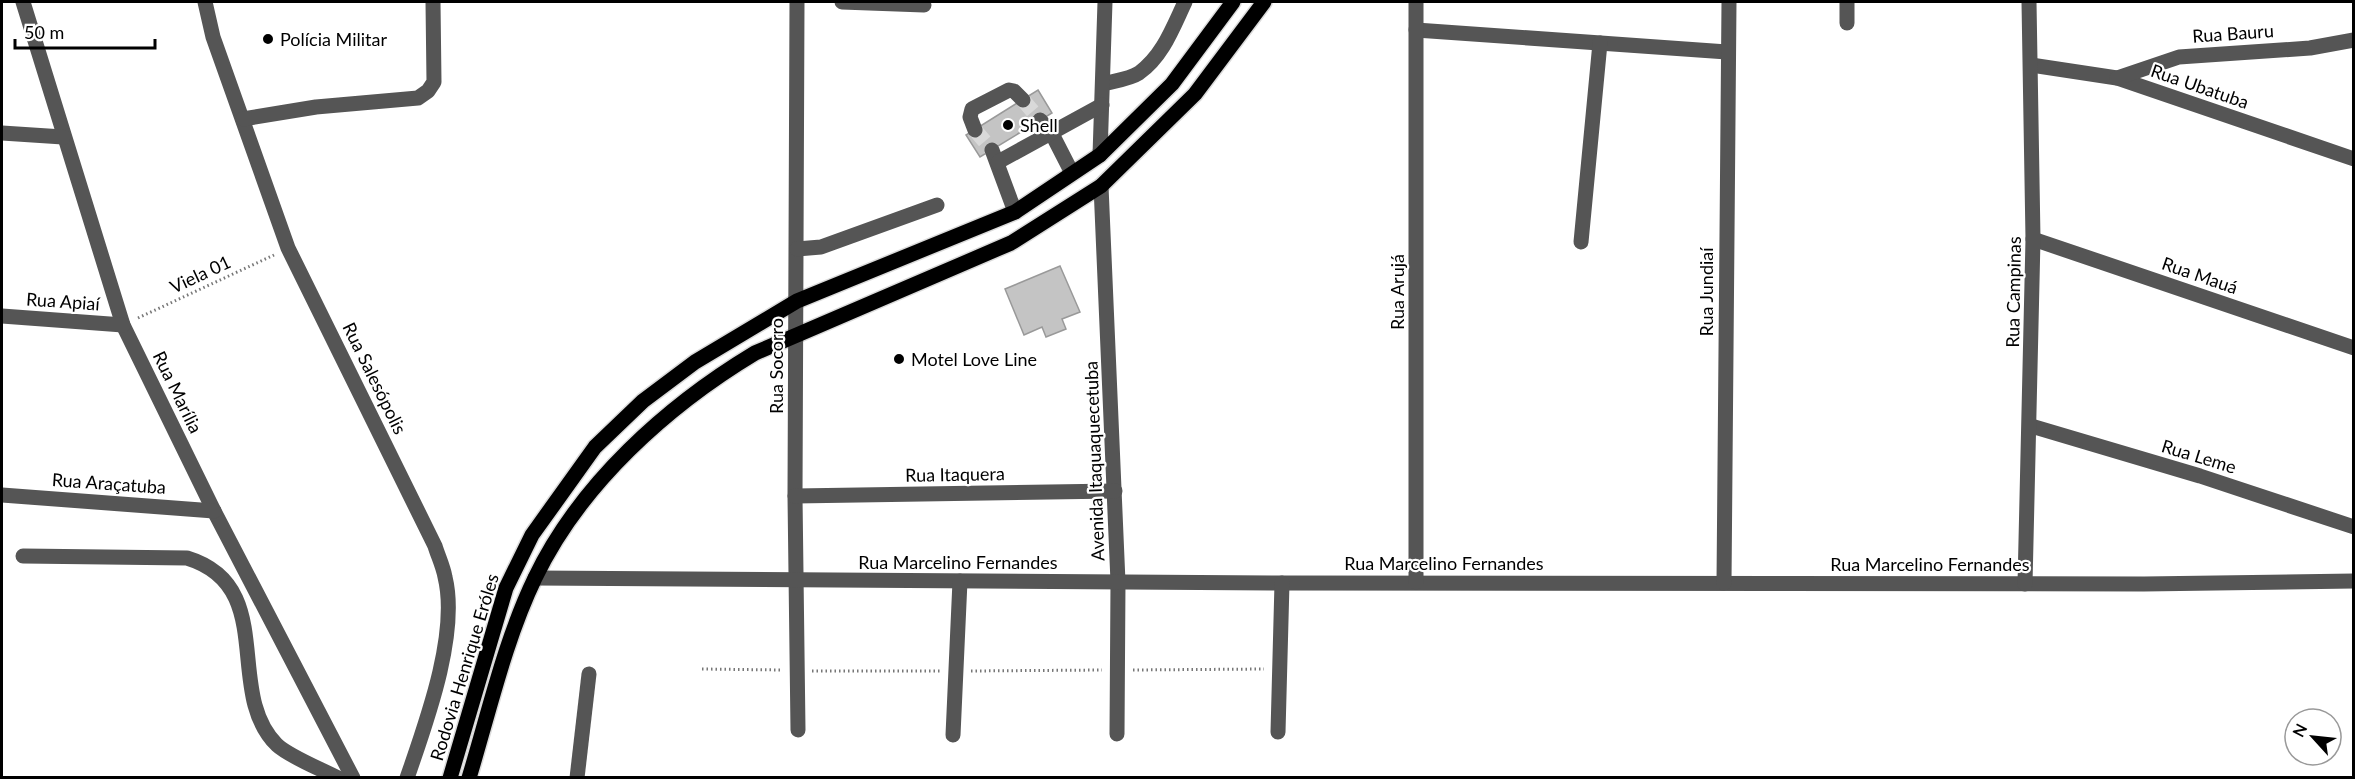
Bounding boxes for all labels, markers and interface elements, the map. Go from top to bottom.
scale bar [15,12,154,50]
street label: Rua Bauru [2192,19,2274,47]
text: 50 m [24,21,64,43]
place label: Polícia Militar [280,28,387,50]
marker: Polícia Militar [261,32,275,46]
street label: Rua Ubatuba [2148,59,2252,113]
place label: Shell [1020,114,1058,136]
marker: Shell [1001,118,1015,132]
street label: Rua Campinas [2001,236,2025,348]
street label: Rua Jundiaí [1695,247,1717,337]
street label: Viela 01 [166,250,234,298]
street label: Rua Mauá [2159,252,2241,298]
street label: Rua Arujá [1386,254,1408,330]
street label: Rua Apiaí [25,287,101,315]
street label: Rua Socorro [765,318,787,414]
street label: Rua Salesópolis [338,319,412,438]
street label: Rua Marília [149,347,207,437]
place label: Motel Love Line [911,348,1037,370]
marker: Motel Love Line [892,352,906,366]
street label: Avenida Itaquaquecetuba [1080,361,1108,561]
street label: Rua Leme [2159,434,2239,478]
street label: Rua Itaquera [905,462,1005,486]
street label: Rua Araçatuba [51,468,167,498]
street label: Rua Marcelino Fernandes [858,551,1058,573]
street label: Rua Marcelino Fernandes [1344,552,1544,574]
street label: Rua Marcelino Fernandes [1830,553,2030,575]
street label: Rodovia Henrique Eróles [425,571,503,763]
north arrow [2283,707,2343,767]
text: N [2288,720,2310,740]

